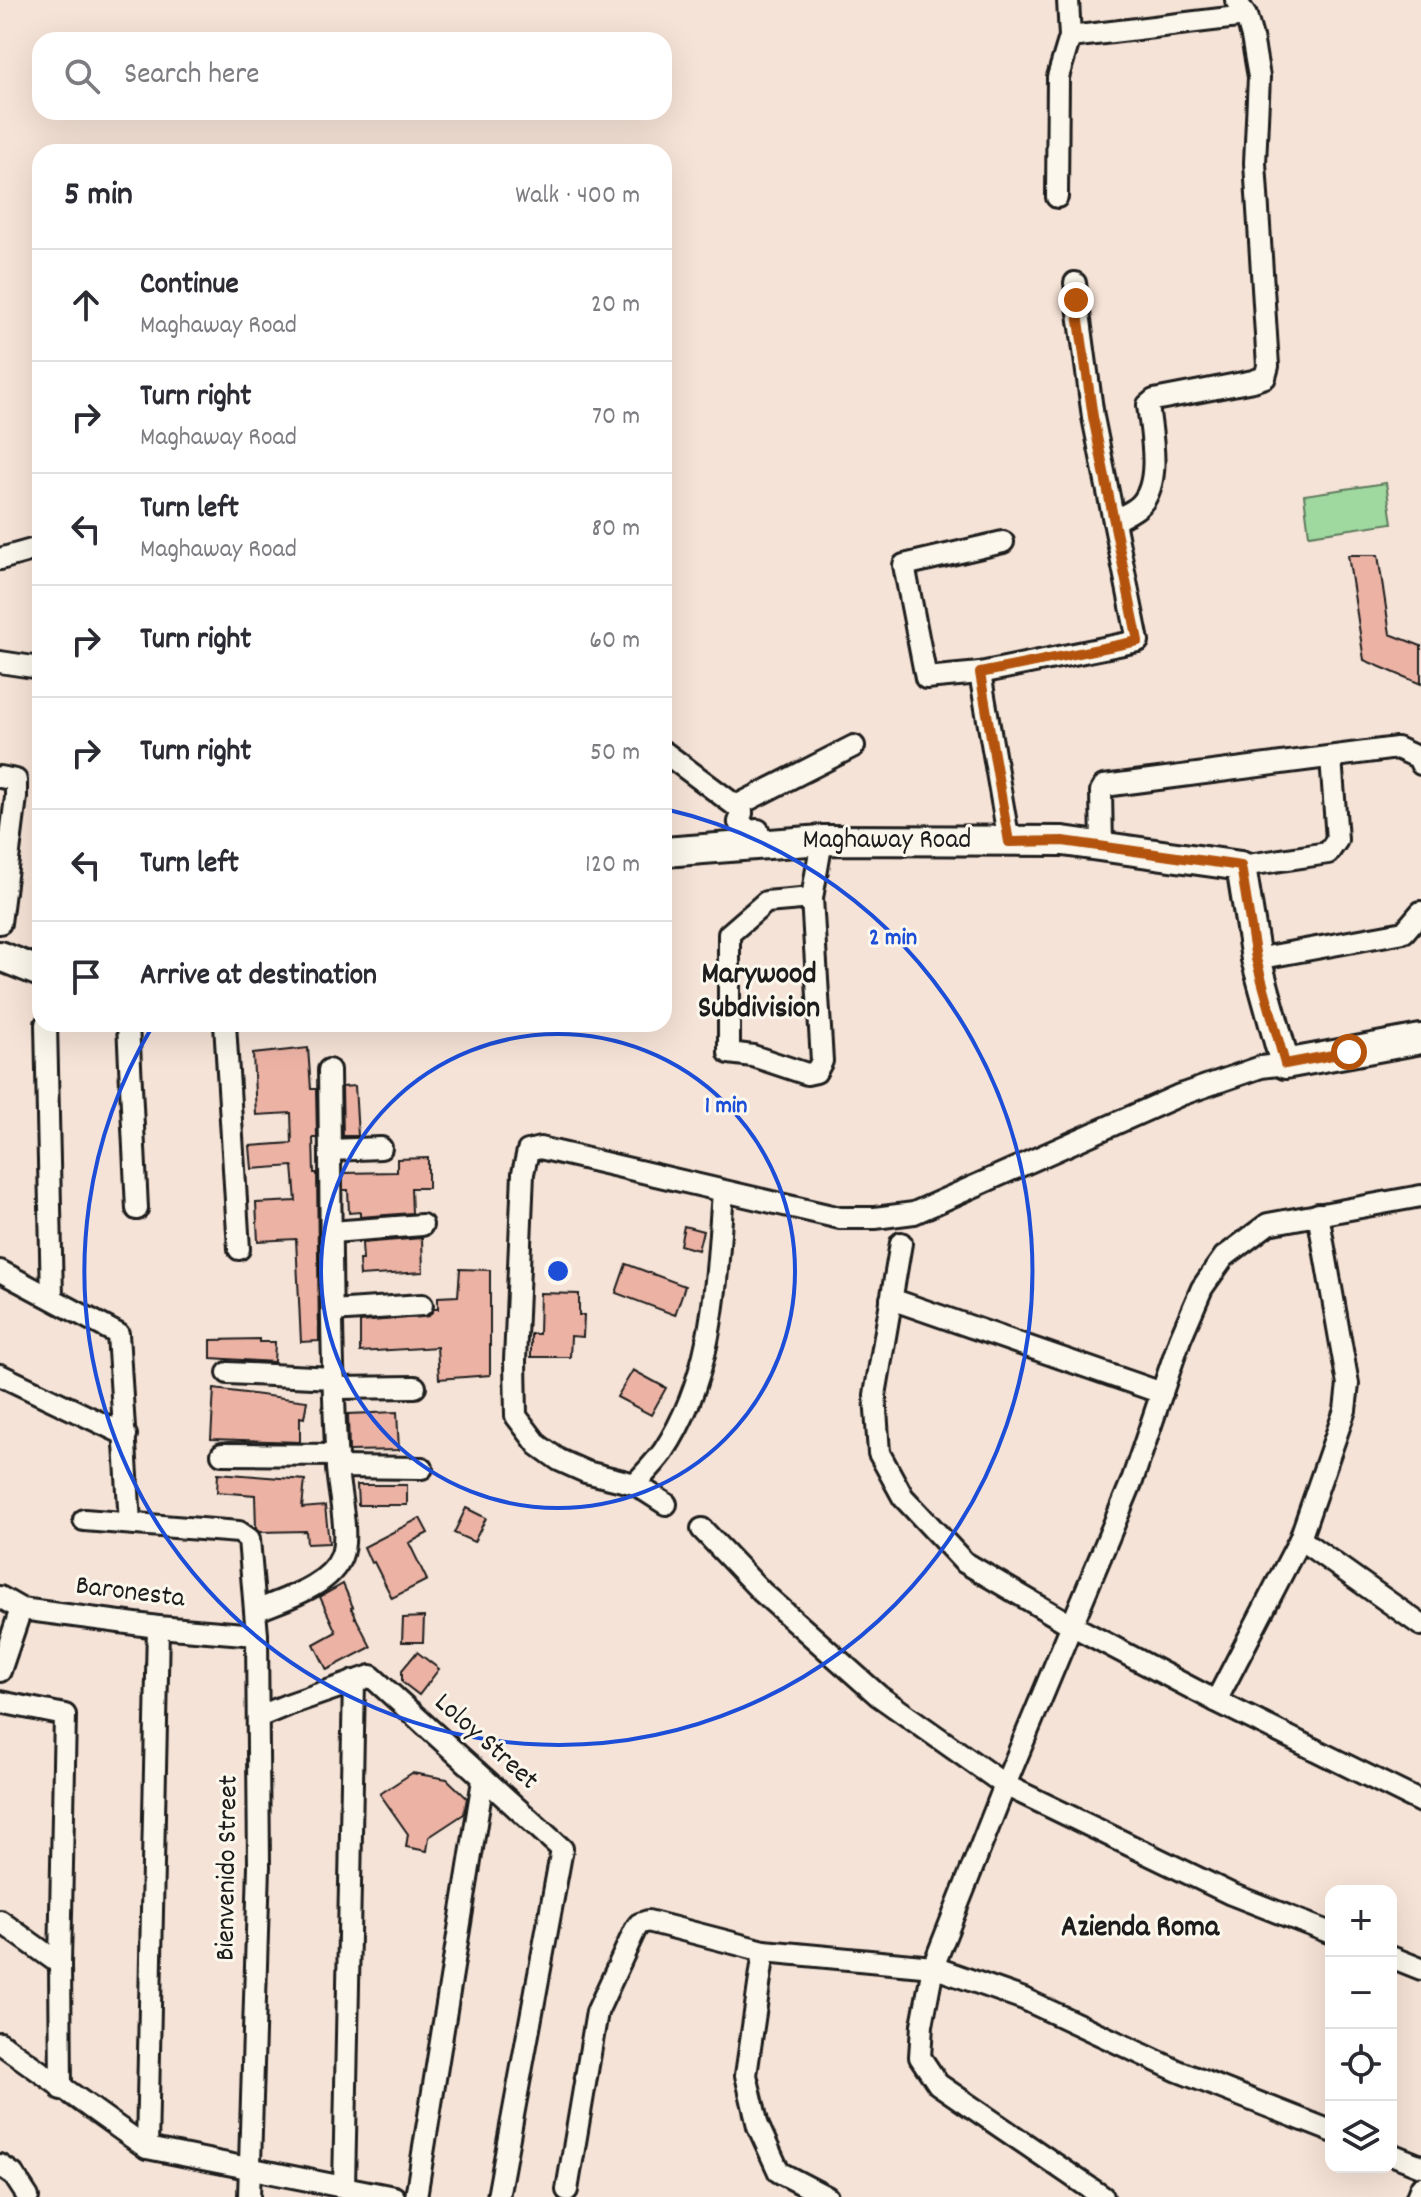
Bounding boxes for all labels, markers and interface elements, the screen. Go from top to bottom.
search box [32,32,672,120]
icon: search [60,54,104,98]
text: Search here [124,55,260,98]
text: 5 min [64,172,133,221]
text: Walk · 400 m [515,178,640,215]
text: Continue [140,265,239,308]
route end [1058,282,1094,318]
icon: ahead [64,283,108,327]
text: 20 m [591,287,640,324]
text: Maghaway Road [140,308,297,345]
text: Turn right [140,377,251,420]
icon: right [64,395,108,439]
text: 70 m [592,399,640,436]
text: Maghaway Road [140,420,297,457]
text: Turn left [140,489,239,532]
icon: left [64,507,108,551]
text: 80 m [592,511,640,548]
text: Maghaway Road [140,532,297,569]
icon: right [64,619,108,663]
text: Turn right [140,620,251,663]
text: 60 m [589,623,640,660]
icon: right [64,731,108,775]
text: Turn right [140,732,251,775]
text: 50 m [590,735,640,772]
street label: Maghaway Road [802,822,972,862]
icon: left [64,843,108,887]
text: Turn left [140,844,239,887]
text: 120 m [585,847,640,884]
text: 2 min [869,922,917,956]
icon: arrive [64,955,108,999]
district label: Marywood Subdivision [698,955,820,1032]
text: Arrive at destination [140,956,377,999]
route start [1331,1034,1367,1070]
text: 1 min [705,1090,747,1124]
centre of rings [544,1257,572,1285]
street label: Baronesta [73,1567,188,1621]
street label: Loloy Street [424,1685,546,1801]
street label: Bienvenido Street [207,1775,251,1961]
map controls [1325,1885,1397,2173]
button: + [1325,1885,1397,1957]
district label: Azienda Roma [1061,1908,1220,1951]
button: − [1325,1957,1397,2029]
button: locate [1325,2029,1397,2101]
button: layers [1325,2101,1397,2173]

